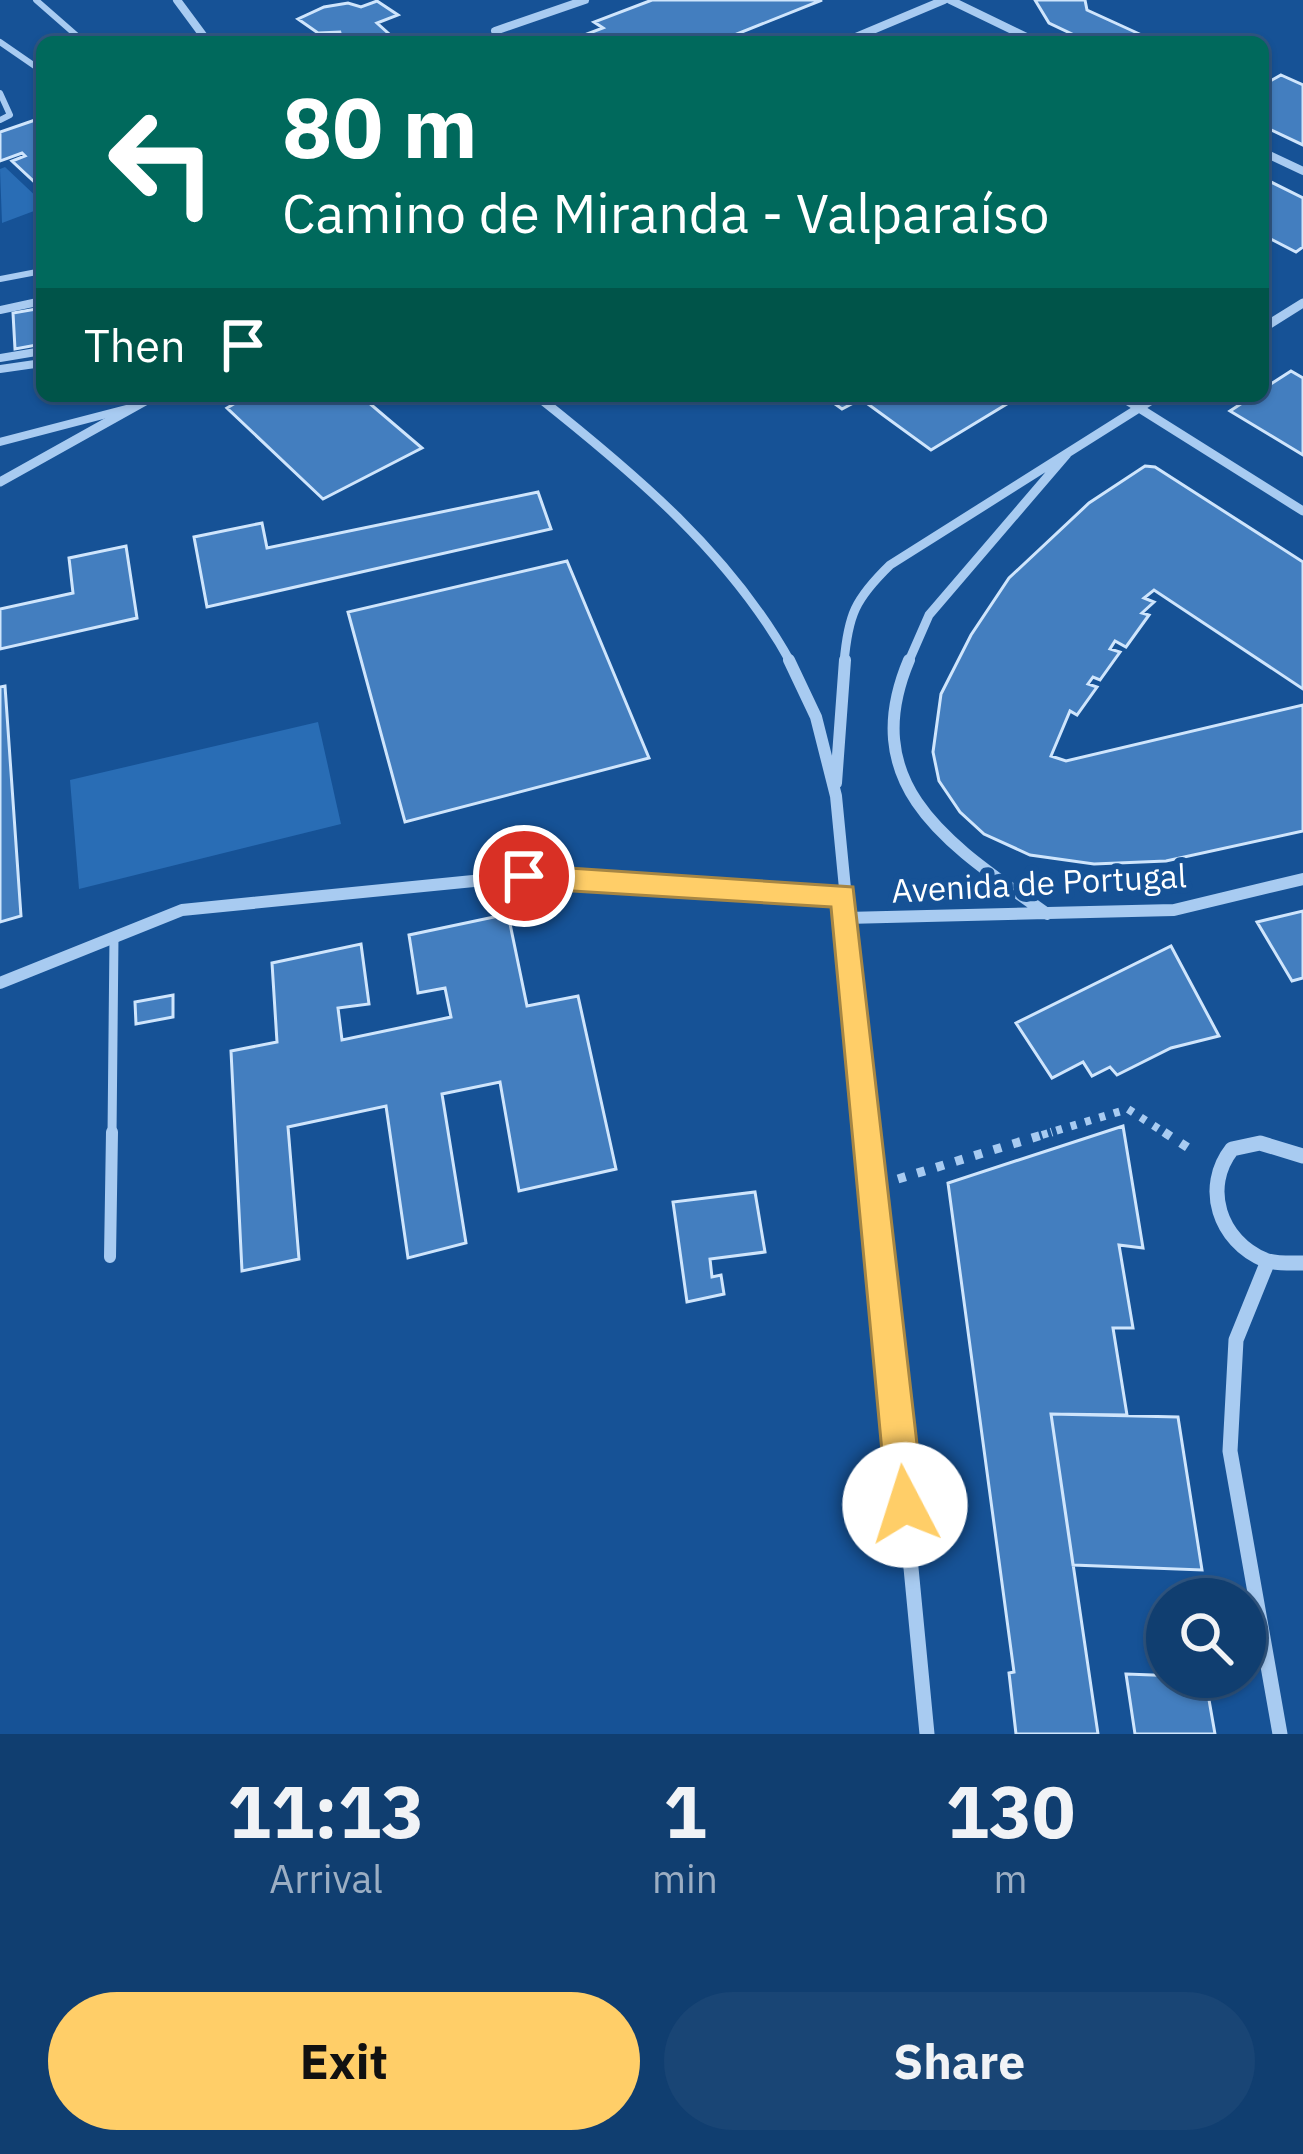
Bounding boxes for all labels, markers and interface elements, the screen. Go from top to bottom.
text: 80 m [282,72,478,181]
icon: left [84,84,240,240]
text: Camino de Miranda - Valparaíso [282,178,1049,248]
icon: arrive [210,312,276,378]
text: Then [84,316,186,374]
pin [473,825,575,927]
icon: arrive [491,843,557,909]
street label: Avenida de Portugal [890,853,1188,912]
position arrow [842,1442,968,1568]
map controls [1146,1578,1266,1698]
button: search [1146,1578,1266,1698]
text: 11:13 [228,1764,424,1858]
text: 1 [663,1764,707,1858]
text: 130 [946,1764,1075,1858]
text: Arrival [269,1853,383,1904]
text: min [652,1853,718,1904]
text: m [993,1853,1028,1904]
button: Exit [48,1992,640,2130]
button: Share [664,1992,1255,2130]

